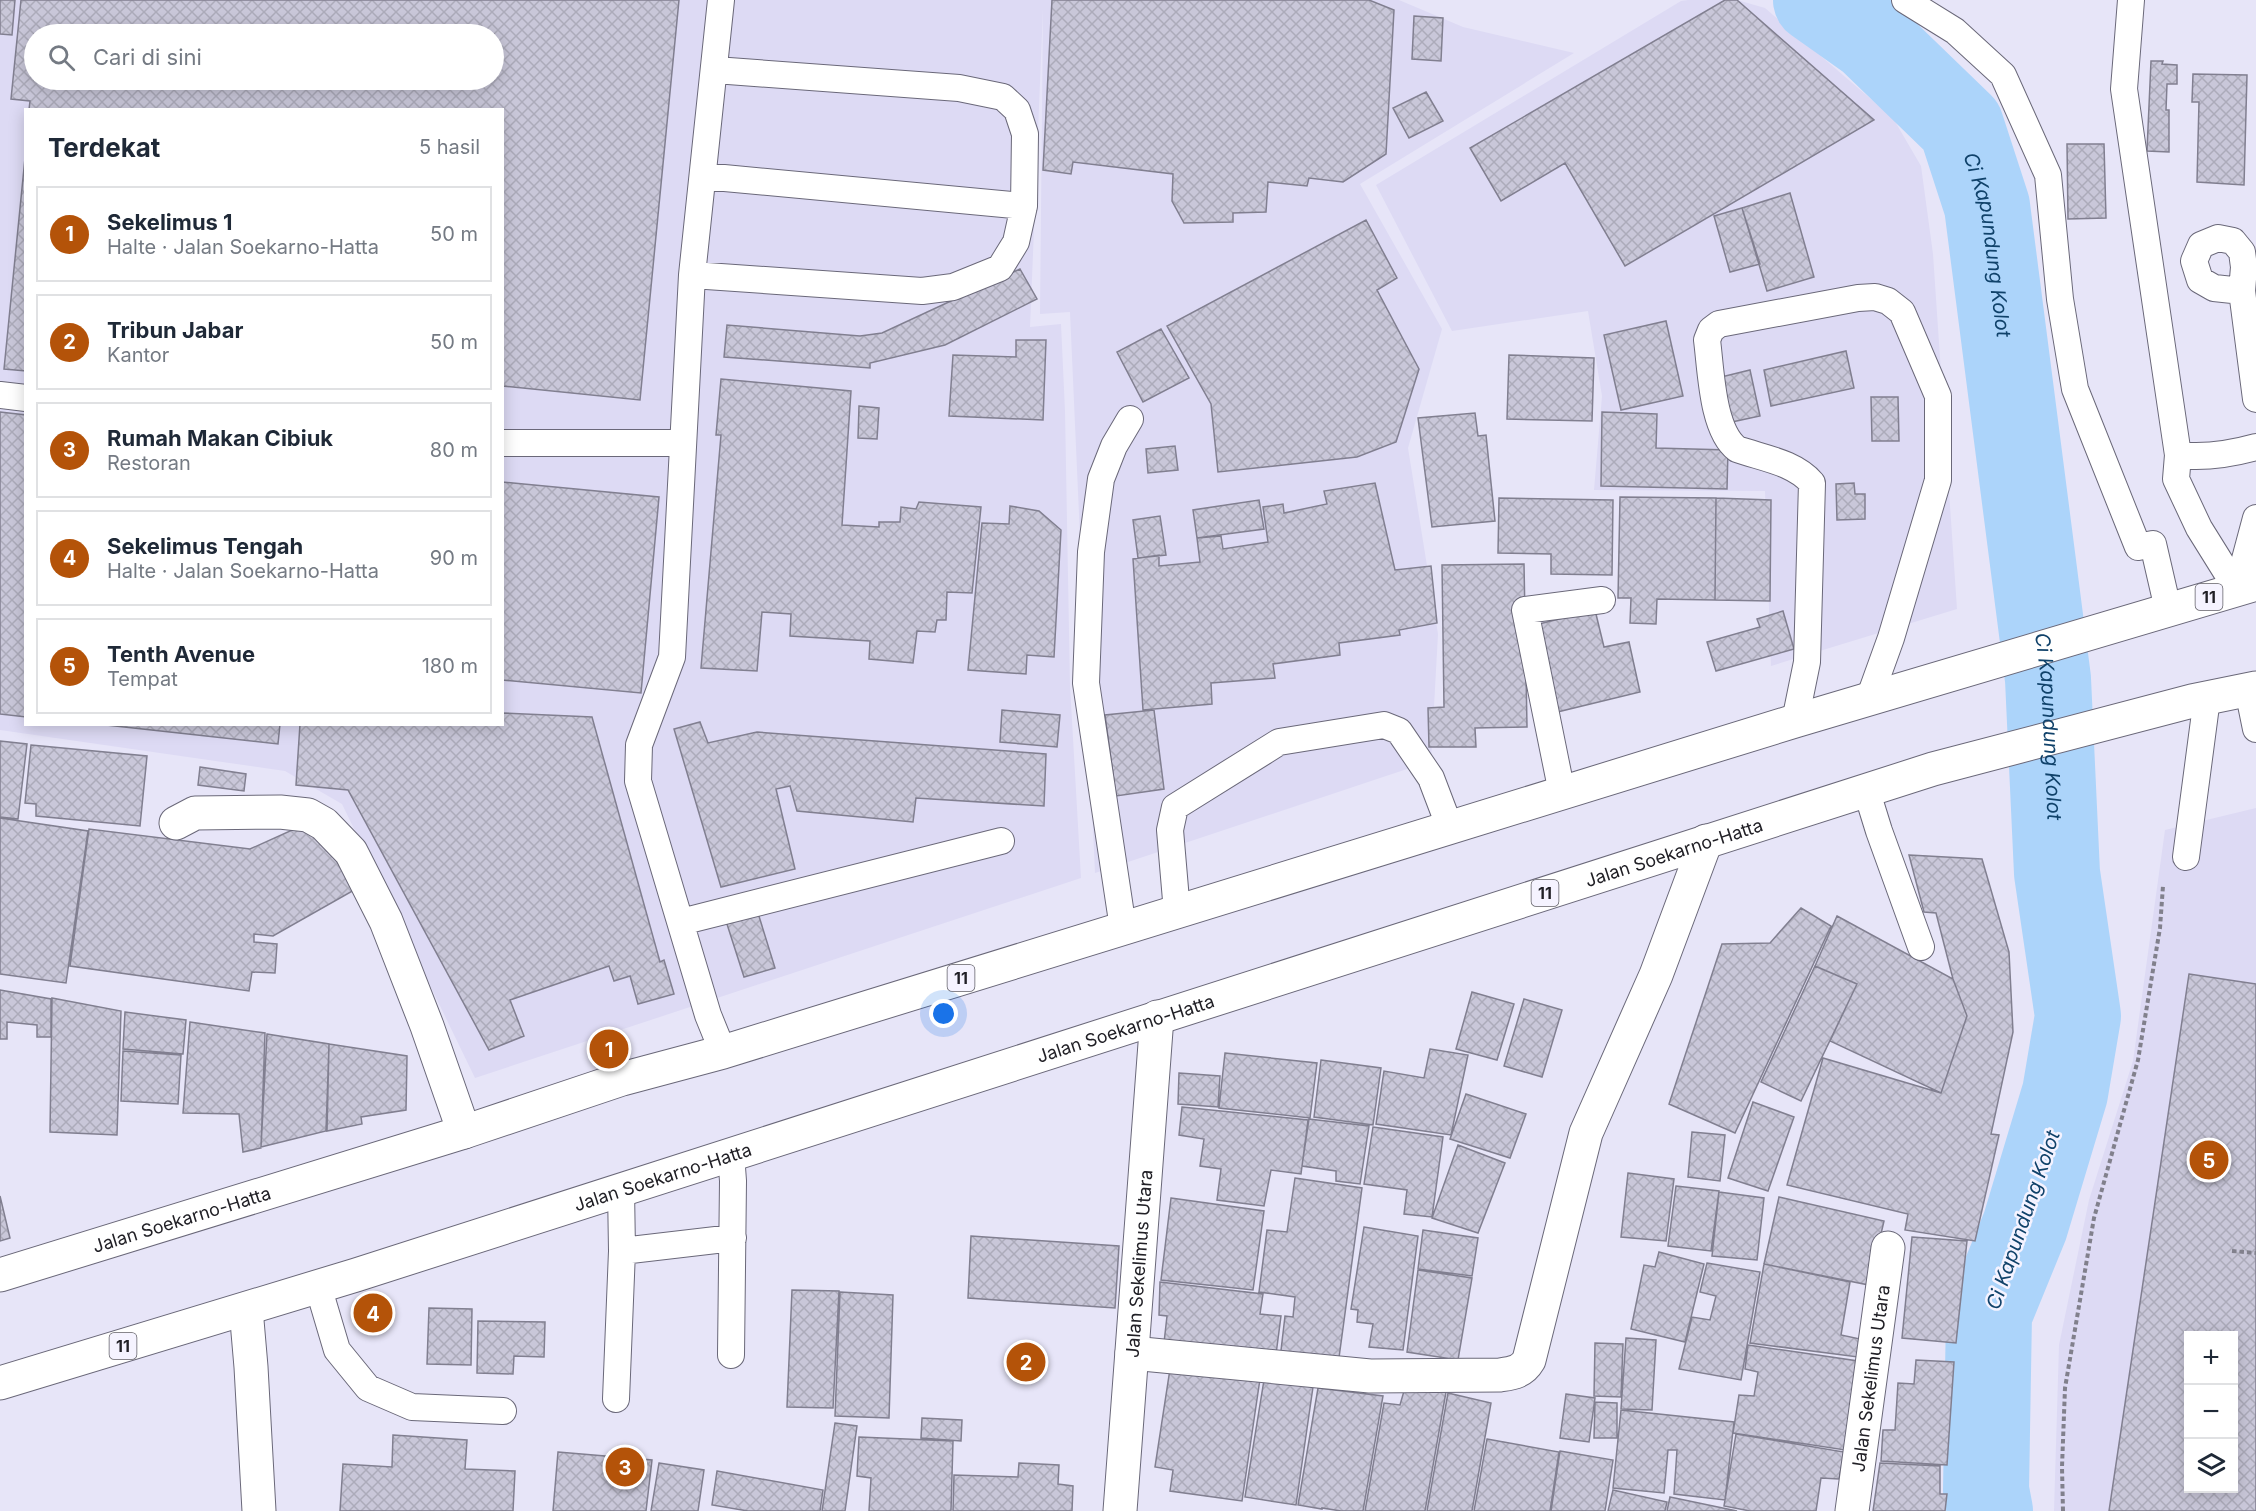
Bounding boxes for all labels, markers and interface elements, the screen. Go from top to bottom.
search box [24,24,504,90]
icon: search [45,41,78,74]
text: Cari di sini [93,44,202,70]
text: Terdekat [48,132,160,163]
text: 5 hasil [419,135,480,159]
water label: Ci Kapundung Kolot [1958,149,2016,339]
text: Sekelimus 1 [107,209,233,235]
text: 1 [65,222,74,246]
text: 50 m [430,222,478,246]
text: Halte · Jalan Soekarno-Hatta [107,235,379,259]
text: Tribun Jabar [107,317,243,343]
text: 2 [63,330,76,354]
text: 50 m [430,330,478,354]
text: Kantor [107,343,169,367]
text: Rumah Makan Cibiuk [107,425,333,451]
text: 3 [63,438,76,462]
text: 80 m [430,438,478,462]
text: Restoran [107,451,191,475]
text: Sekelimus Tengah [107,533,303,559]
text: 4 [63,546,76,570]
text: 90 m [430,546,478,570]
text: Halte · Jalan Soekarno-Hatta [107,559,379,583]
road number: 11 [2196,584,2222,610]
water label: Ci Kapundung Kolot [2030,631,2067,821]
text: Tenth Avenue [107,641,255,667]
text: 5 [63,654,76,678]
text: 180 m [422,654,478,678]
text: Tempat [107,667,178,691]
street label: Jalan Soekarno-Hatta [1582,814,1765,890]
road number: 11 [1532,880,1558,906]
road number: 11 [948,965,974,991]
street label: Jalan Soekarno-Hatta [1034,990,1217,1066]
your location [929,999,958,1028]
pin: 1 [590,1026,628,1072]
water label: Ci Kapundung Kolot [1981,1127,2065,1313]
street label: Jalan Soekarno-Hatta [571,1138,754,1215]
pin: 5 [2190,1138,2228,1182]
street label: Jalan Sekelimus Utara [1121,1169,1156,1359]
street label: Jalan Soekarno-Hatta [90,1182,273,1256]
street label: Jalan Sekelimus Utara [1847,1283,1893,1473]
pin: 4 [354,1290,392,1336]
map controls [2184,1331,2238,1493]
button: + [2184,1331,2238,1385]
road number: 11 [110,1333,136,1359]
pin: 2 [1006,1340,1046,1384]
button: − [2184,1385,2238,1439]
button: layers [2184,1439,2238,1493]
pin: 3 [606,1444,644,1490]

